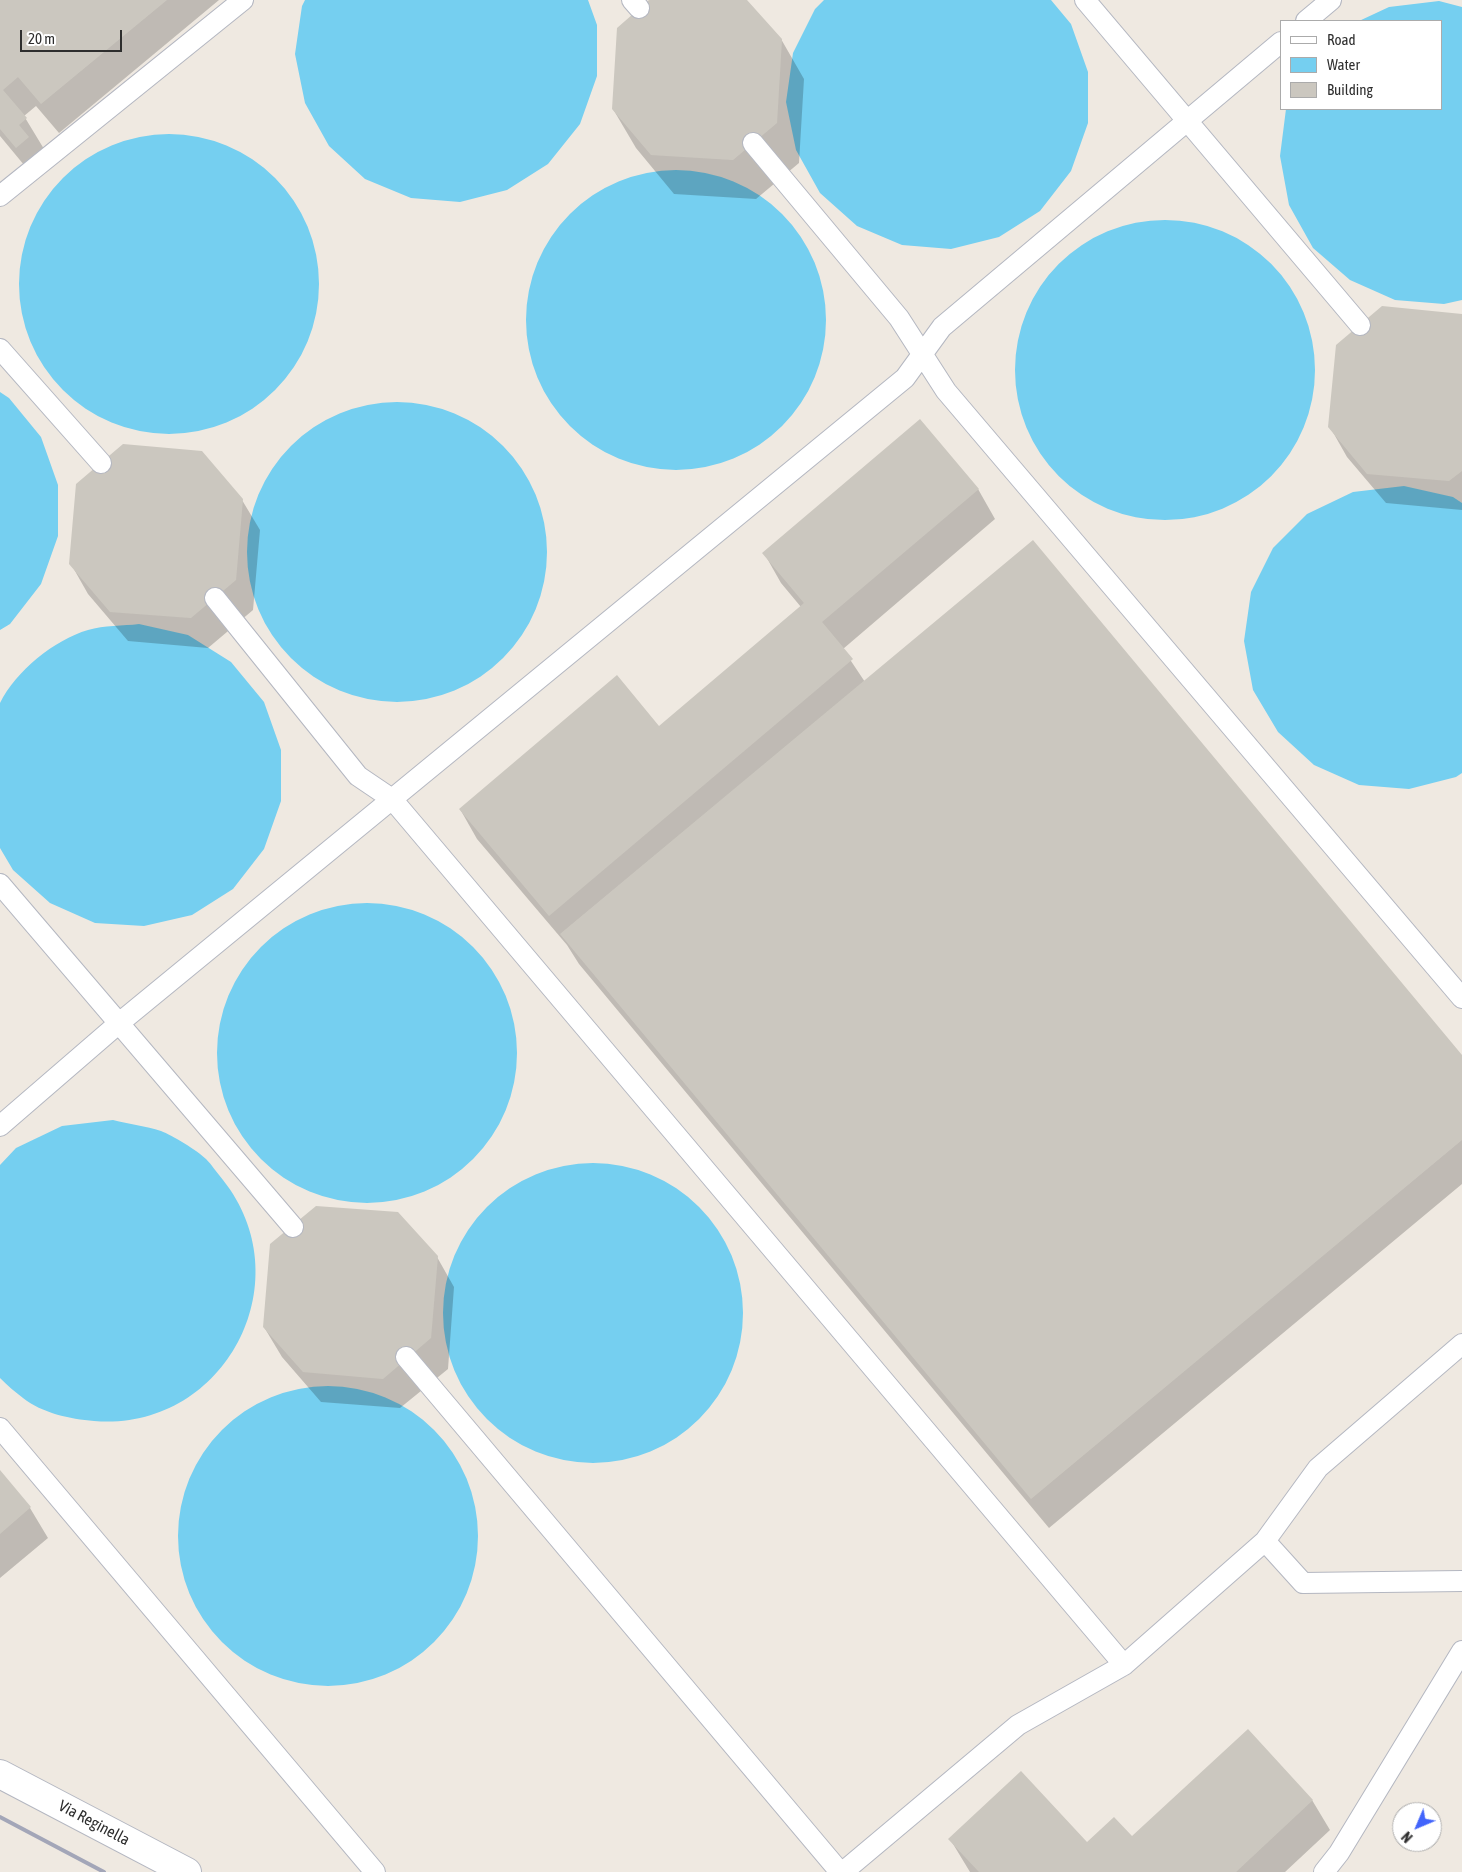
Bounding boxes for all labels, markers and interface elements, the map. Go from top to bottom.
scale bar [22,20,125,52]
legend [1280,20,1442,110]
text: 20 m [28,30,55,47]
text: Road [1327,31,1356,48]
text: Water [1327,56,1360,73]
text: Building [1327,81,1373,98]
street label: Via Reginella [55,1796,133,1850]
north arrow [1392,1802,1442,1852]
text: N [1399,1828,1416,1845]

